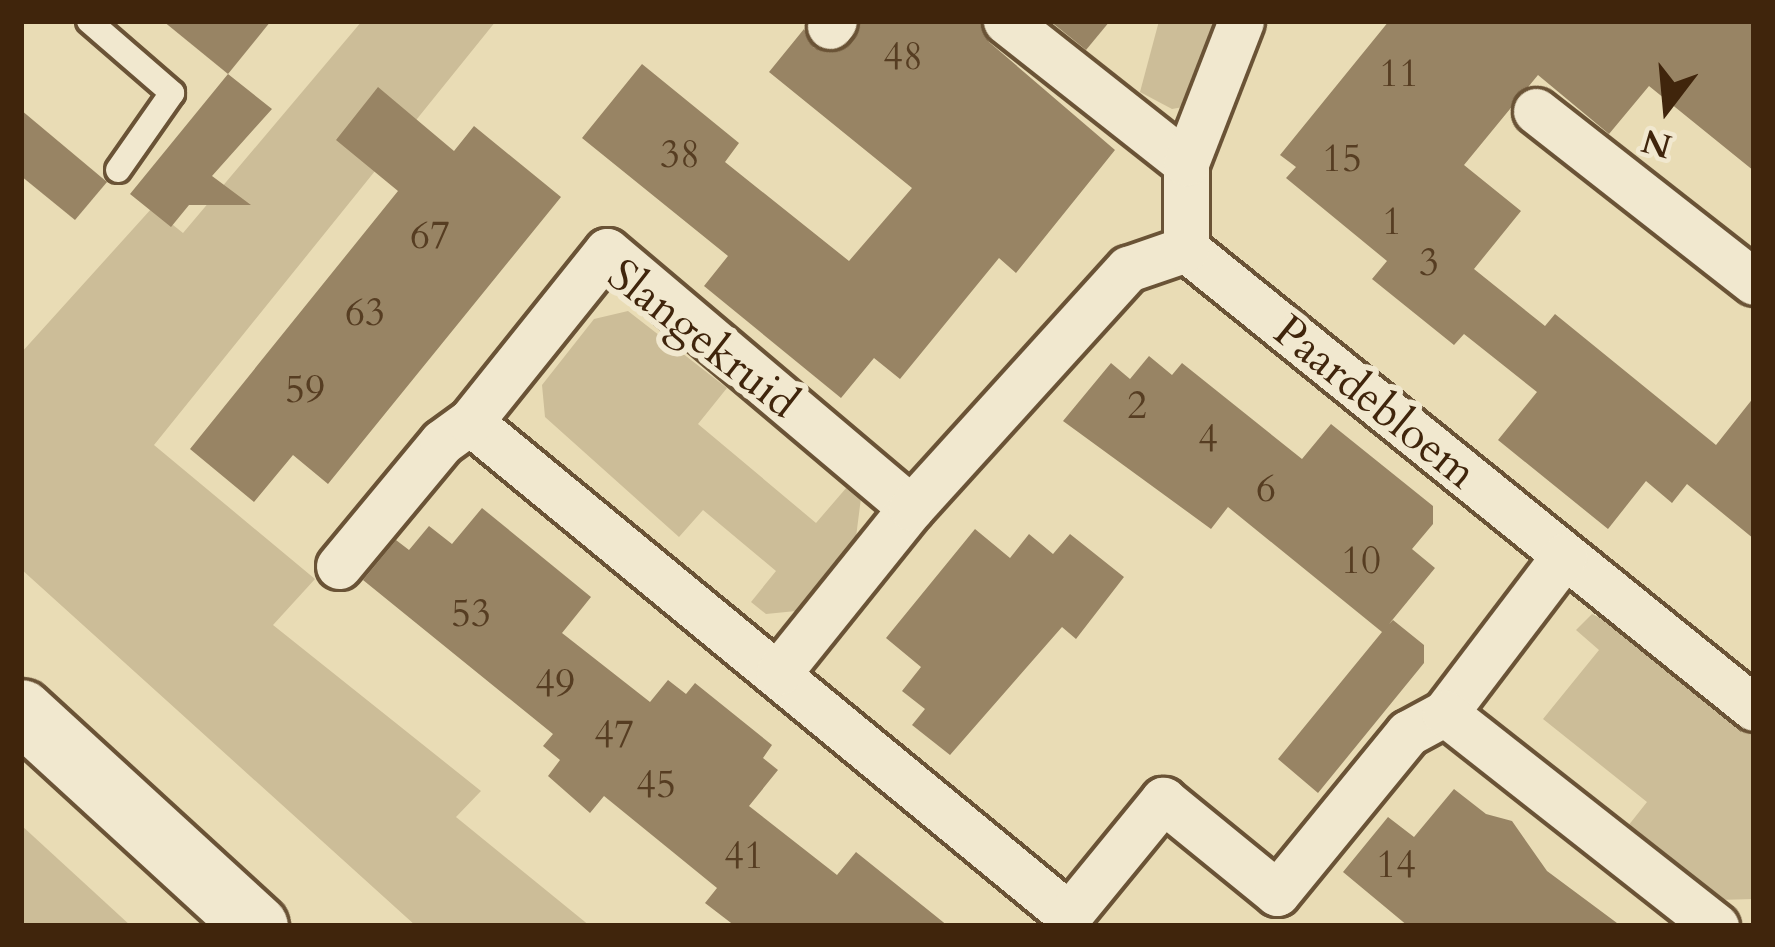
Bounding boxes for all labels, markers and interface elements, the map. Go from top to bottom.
house number: 48 [883,34,923,80]
north arrow [1607,48,1727,168]
house number: 11 [1379,51,1419,97]
text: N [1637,118,1677,169]
house number: 38 [660,132,700,178]
house number: 15 [1322,136,1362,182]
house number: 1 [1382,199,1402,245]
house number: 67 [410,213,450,259]
house number: 3 [1419,240,1439,286]
street label: Slangekruid [597,248,809,430]
house number: 63 [345,290,385,336]
street label: Paardebloem [1263,304,1487,500]
house number: 59 [285,367,325,413]
house number: 2 [1127,383,1147,429]
house number: 4 [1198,416,1218,462]
house number: 6 [1256,466,1276,512]
house number: 10 [1341,538,1381,584]
house number: 53 [451,591,491,637]
house number: 49 [535,661,575,707]
house number: 47 [594,712,634,758]
house number: 45 [636,762,676,808]
house number: 41 [724,833,764,879]
house number: 14 [1376,842,1416,888]

